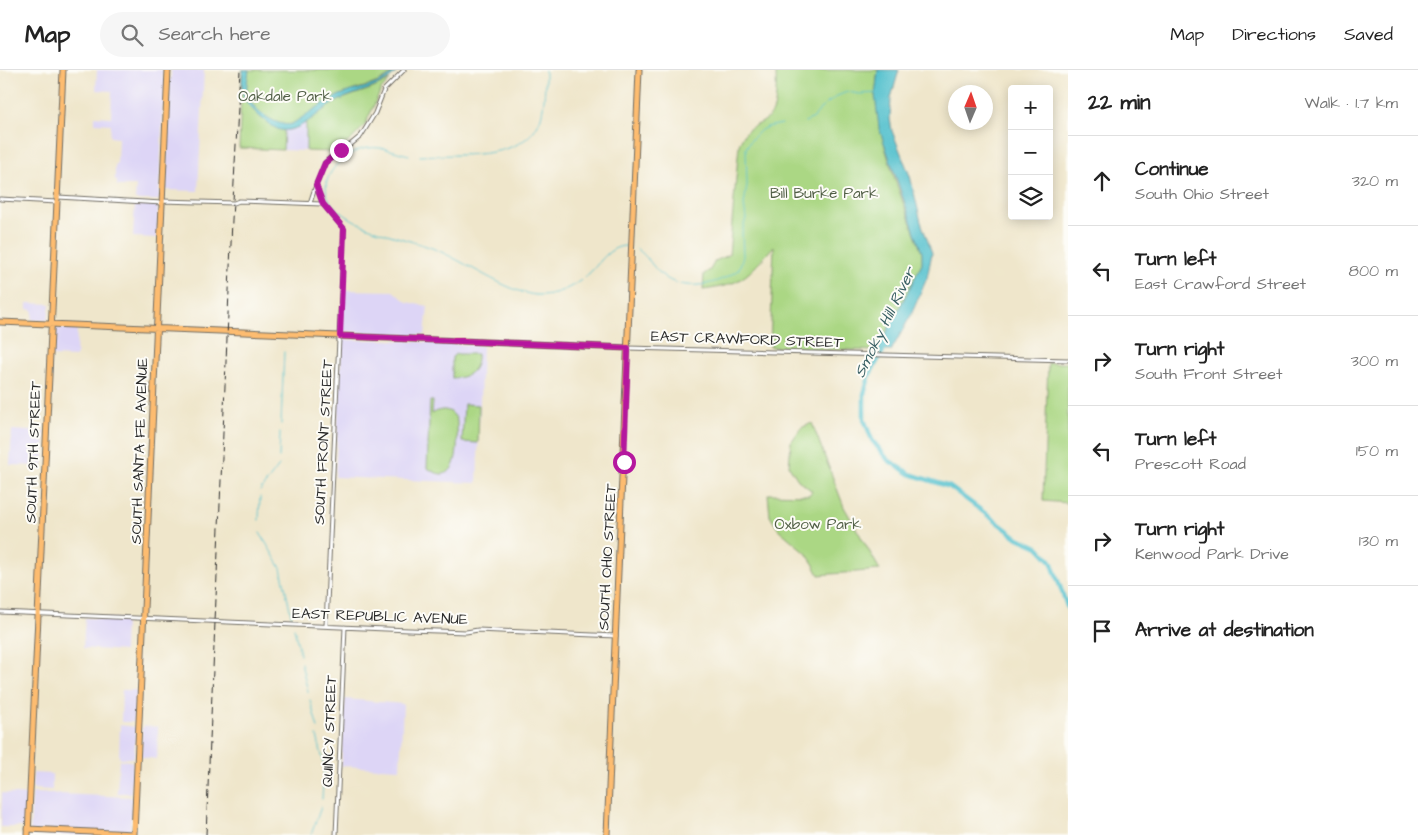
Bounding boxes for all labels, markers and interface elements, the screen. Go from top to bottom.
search box [100,12,450,57]
text: Map [25,18,70,52]
icon: search [118,21,146,49]
text: Search here [158,21,271,48]
text: Map [1170,22,1204,47]
text: Directions [1232,22,1316,47]
text: Saved [1344,22,1393,47]
north arrow [948,85,993,130]
map controls [1008,85,1053,220]
button: + [1008,85,1053,130]
park label: Oakdale Park [238,86,332,107]
text: 22 min [1088,88,1150,117]
text: Walk · 1.7 km [1305,92,1398,114]
button: − [1008,130,1053,175]
route end [330,139,353,162]
text: Continue [1135,156,1209,183]
icon: ahead [1088,167,1116,195]
text: 320 m [1352,170,1398,192]
button: layers [1008,175,1053,220]
park label: Bill Burke Park [770,183,878,204]
text: South Ohio Street [1135,183,1269,205]
text: Turn left [1135,246,1216,273]
icon: left [1088,257,1116,285]
text: 800 m [1349,260,1398,282]
water label: Smoky Hill River [849,262,923,382]
text: East Crawford Street [1135,273,1306,295]
street label: EAST CRAWFORD STREET [651,326,844,353]
text: Turn right [1135,336,1224,363]
icon: right [1088,347,1116,375]
text: 300 m [1351,350,1398,372]
street label: SOUTH SANTA FE AVENUE [126,358,153,544]
street label: SOUTH FRONT STREET [309,358,338,525]
text: South Front Street [1135,363,1282,385]
street label: SOUTH 9TH STREET [21,380,46,523]
text: Turn left [1135,426,1216,453]
icon: left [1088,437,1116,465]
text: 150 m [1356,440,1398,462]
route start [613,451,636,474]
text: Prescott Road [1135,453,1246,475]
street label: SOUTH OHIO STREET [593,483,622,631]
park label: Oxbow Park [775,514,861,535]
text: Turn right [1135,516,1224,543]
icon: right [1088,527,1116,555]
text: 130 m [1359,530,1398,552]
text: Kenwood Park Drive [1135,543,1289,565]
street label: EAST REPUBLIC AVENUE [292,603,468,630]
icon: arrive [1088,617,1116,645]
text: Arrive at destination [1135,617,1314,644]
street label: QUINCY STREET [317,674,342,787]

